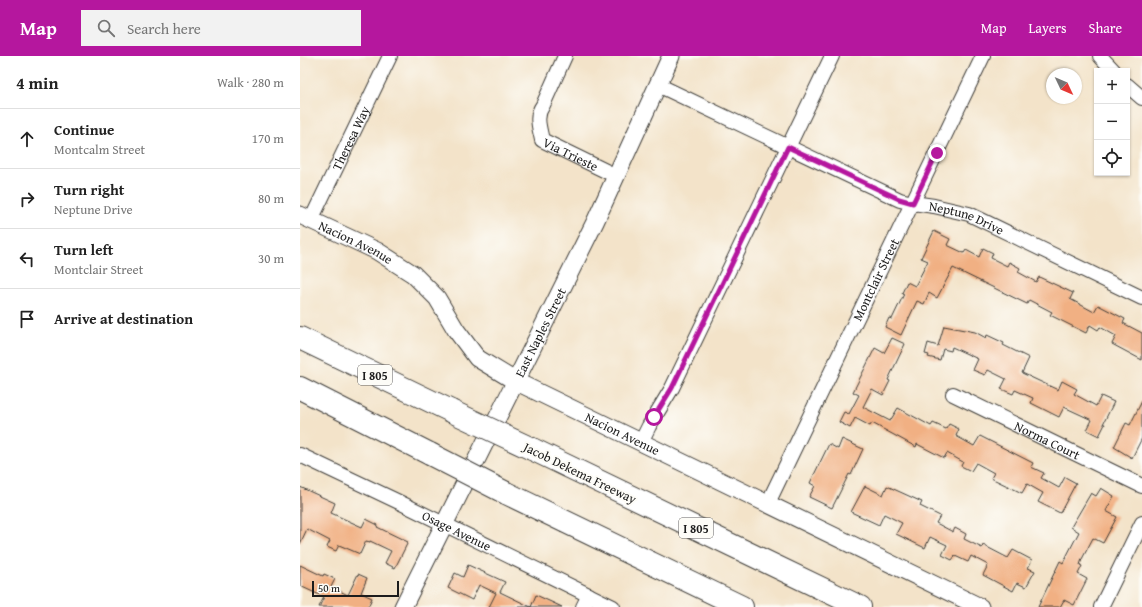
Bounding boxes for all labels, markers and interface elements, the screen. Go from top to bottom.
search box [81,10,361,46]
text: Map [20,14,57,42]
icon: search [95,17,117,39]
text: Search here [127,18,201,39]
text: Map [981,18,1007,38]
text: Layers [1029,18,1067,38]
text: Share [1089,18,1122,38]
north arrow [1046,68,1082,104]
map controls [1094,68,1130,176]
button: + [1094,68,1130,104]
text: 4 min [16,70,58,95]
text: Walk · 280 m [217,73,284,92]
street label: Theresa Way [327,102,374,173]
button: − [1094,104,1130,140]
text: Continue [54,119,115,140]
icon: ahead [16,128,38,150]
text: 170 m [252,129,284,148]
street label: Via Trieste [540,132,602,176]
text: Montcalm Street [54,140,145,159]
button: locate [1094,140,1130,176]
route end [928,144,946,162]
text: Turn right [54,179,125,200]
icon: right [16,188,38,210]
text: 80 m [258,189,284,208]
street label: Neptune Drive [928,196,1007,239]
text: Neptune Drive [54,200,133,219]
street label: Nacion Avenue [315,216,397,268]
street label: Montclair Street [848,235,904,324]
text: Turn left [54,239,113,260]
icon: left [16,248,38,270]
text: 30 m [258,249,284,268]
text: Montclair Street [54,260,143,279]
street label: East Naples Street [510,284,571,380]
icon: arrive [16,308,38,330]
text: Arrive at destination [54,308,193,329]
road number: I 805 [358,365,392,385]
street label: Nacion Avenue [582,407,663,460]
route start [645,408,663,426]
street label: Norma Court [1011,416,1084,464]
street label: Jacob Dekema Freeway [518,436,640,509]
street label: Osage Avenue [419,505,495,555]
road number: I 805 [679,518,713,538]
scale bar [312,579,399,598]
text: 50 m [318,580,340,596]

